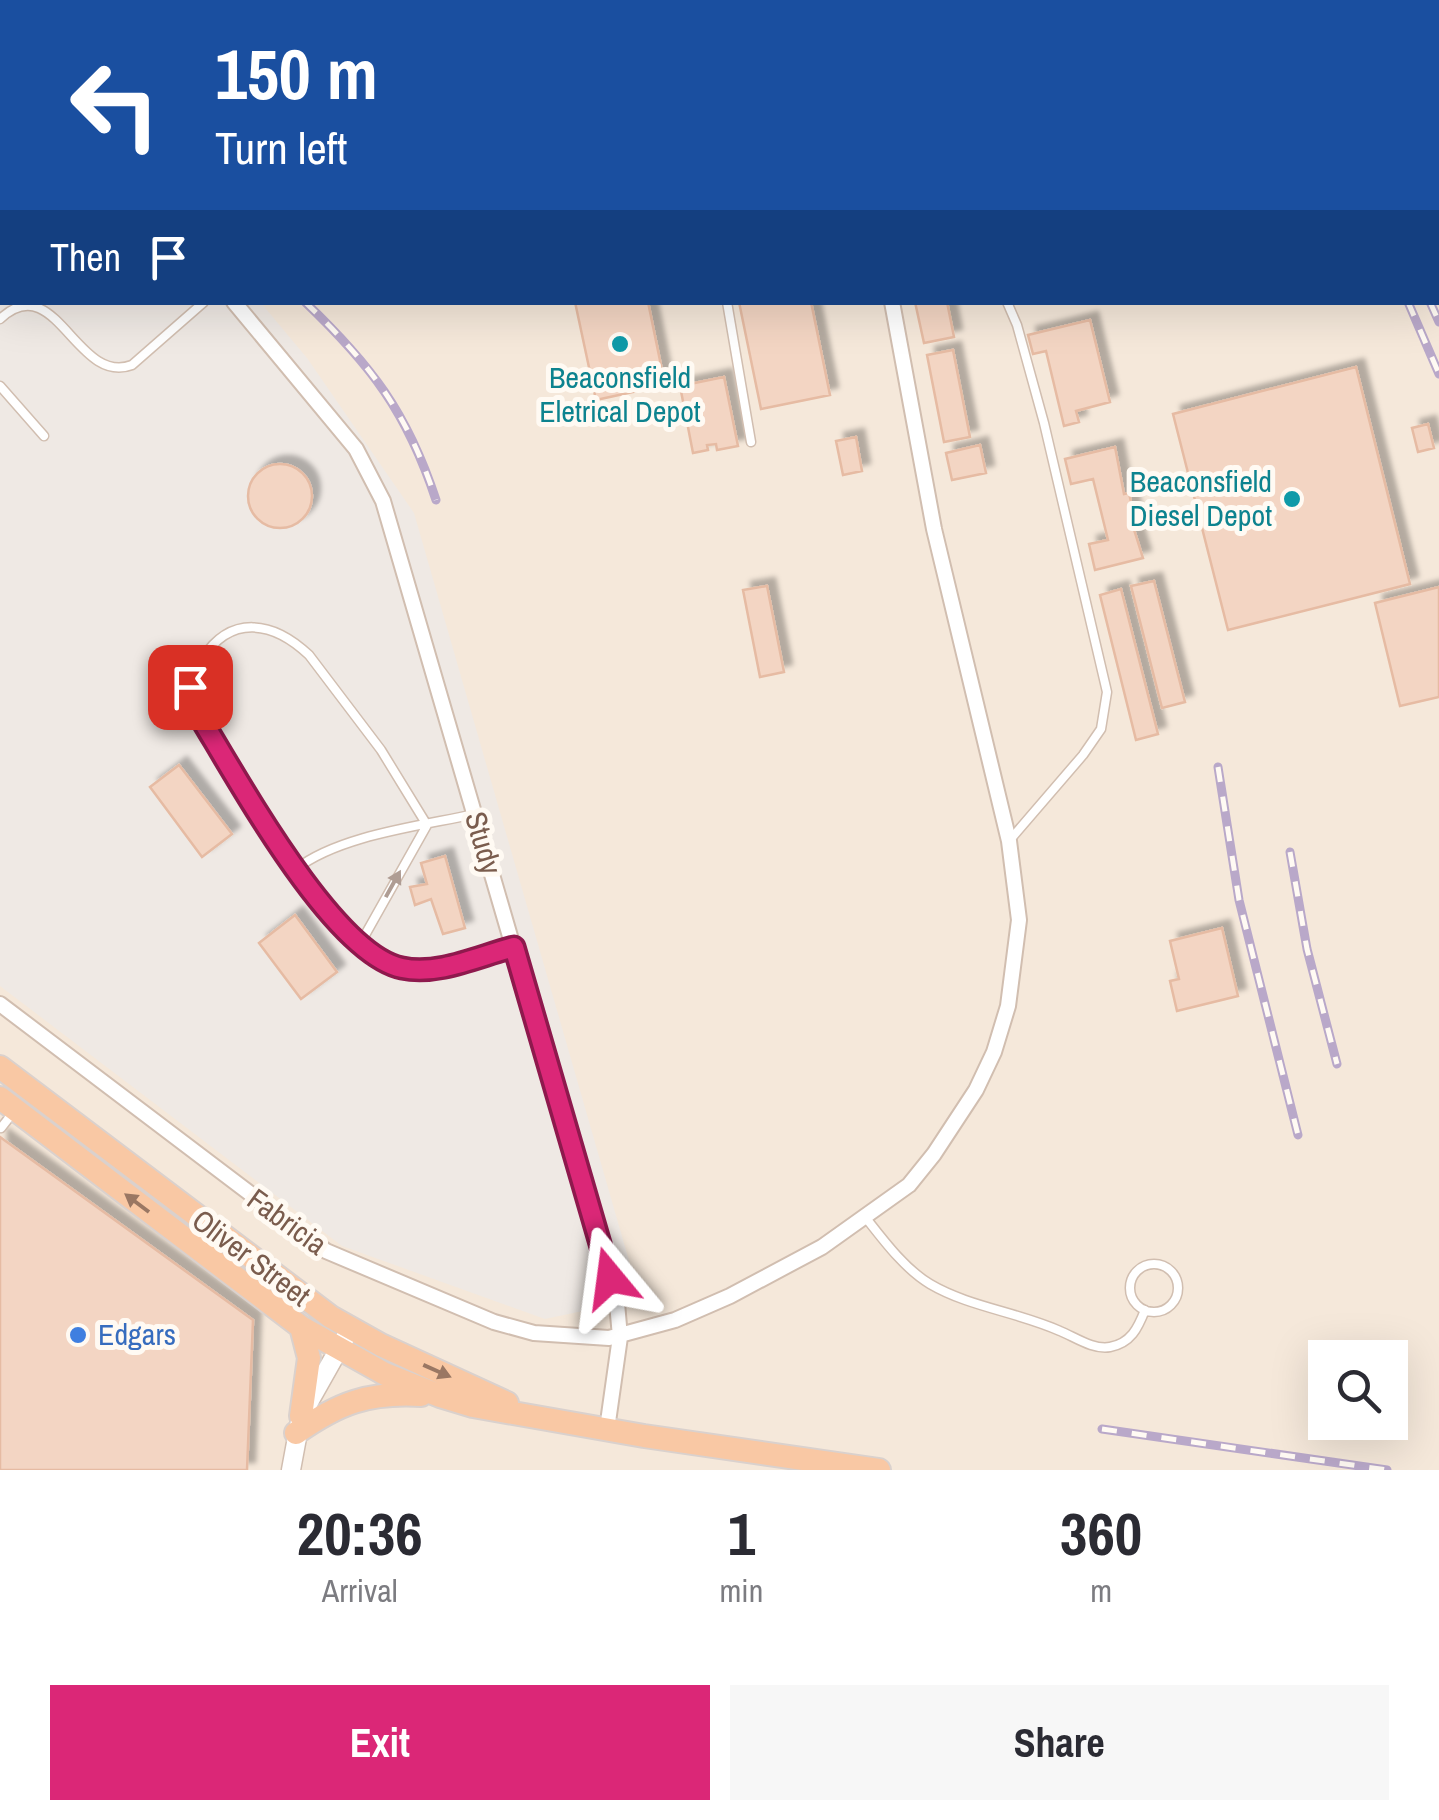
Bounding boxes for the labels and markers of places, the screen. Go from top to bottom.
marker: Beaconsfield Eletrical Depot [609,333,631,355]
place label: Beaconsfield Eletrical Depot [539,357,701,431]
place label: Beaconsfield Diesel Depot [1130,461,1272,535]
marker: Beaconsfield Diesel Depot [1281,488,1303,510]
pin [148,645,233,730]
place label: Edgars [98,1314,176,1354]
marker: Edgars [67,1324,89,1346]

